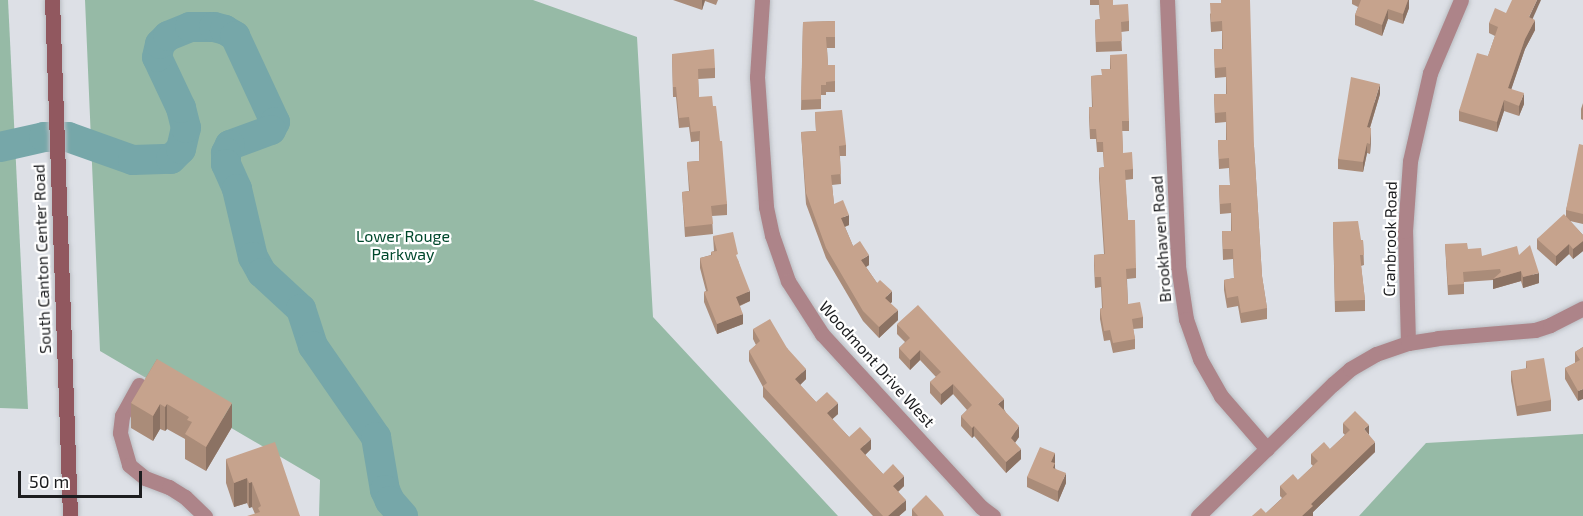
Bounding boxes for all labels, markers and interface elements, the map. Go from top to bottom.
street label: South Canton Center Road [29,164,55,354]
street label: Brookhaven Road [1147,175,1175,303]
street label: Cranbrook Road [1379,181,1401,297]
park label: Lower Rouge Parkway [356,226,450,264]
street label: Woodmont Drive West [815,297,939,431]
scale bar [21,459,146,497]
text: 50 m [29,470,69,492]

